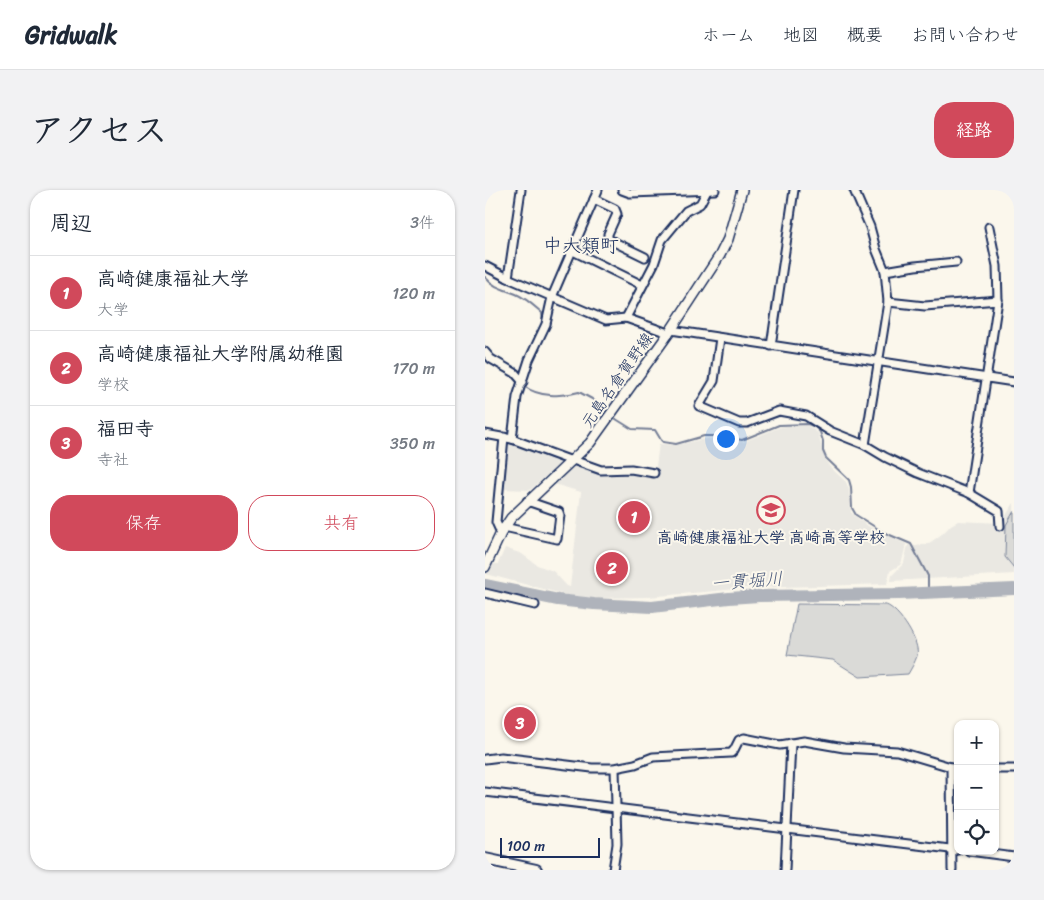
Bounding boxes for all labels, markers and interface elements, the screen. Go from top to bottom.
text: Gridwalk [25,14,117,56]
text: ホーム [702,19,755,51]
text: 地図 [783,19,819,51]
text: 概要 [847,19,883,51]
text: お問い合わせ [911,19,1019,51]
text: アクセス [30,99,168,161]
button: 経路 [934,102,1014,158]
text: 周辺 [50,204,92,242]
text: 3件 [410,208,435,237]
district label: 中大類町 [543,229,619,262]
text: 高崎健康福祉大学 [97,262,249,295]
text: 1 [63,279,69,308]
text: 120 m [392,279,435,308]
text: 大学 [97,295,129,324]
street label: 元島名倉賀野線 [573,326,661,434]
text: 高崎健康福祉大学附属幼稚園 [97,337,344,370]
text: 2 [61,354,71,383]
text: 170 m [392,354,435,383]
text: 学校 [97,370,129,399]
text: 福田寺 [97,412,154,445]
your location [713,426,739,452]
text: 3 [62,429,70,458]
text: 350 m [390,429,435,458]
text: 寺社 [97,445,129,474]
button: 保存 [50,495,238,551]
button: 共有 [248,495,435,551]
school or university icon: 高崎健康福祉大学 高崎高等学校 [756,495,786,525]
pin: 1 [618,498,650,536]
place label: 高崎健康福祉大学 高崎高等学校 [657,523,885,552]
pin: 2 [596,549,628,587]
water label: 一貫堀川 [710,563,784,599]
pin: 3 [504,704,536,742]
map controls [954,720,999,855]
button: + [954,720,999,765]
button: − [954,765,999,810]
button: locate [954,810,999,855]
text: 100 m [507,834,545,859]
scale bar [500,835,600,858]

